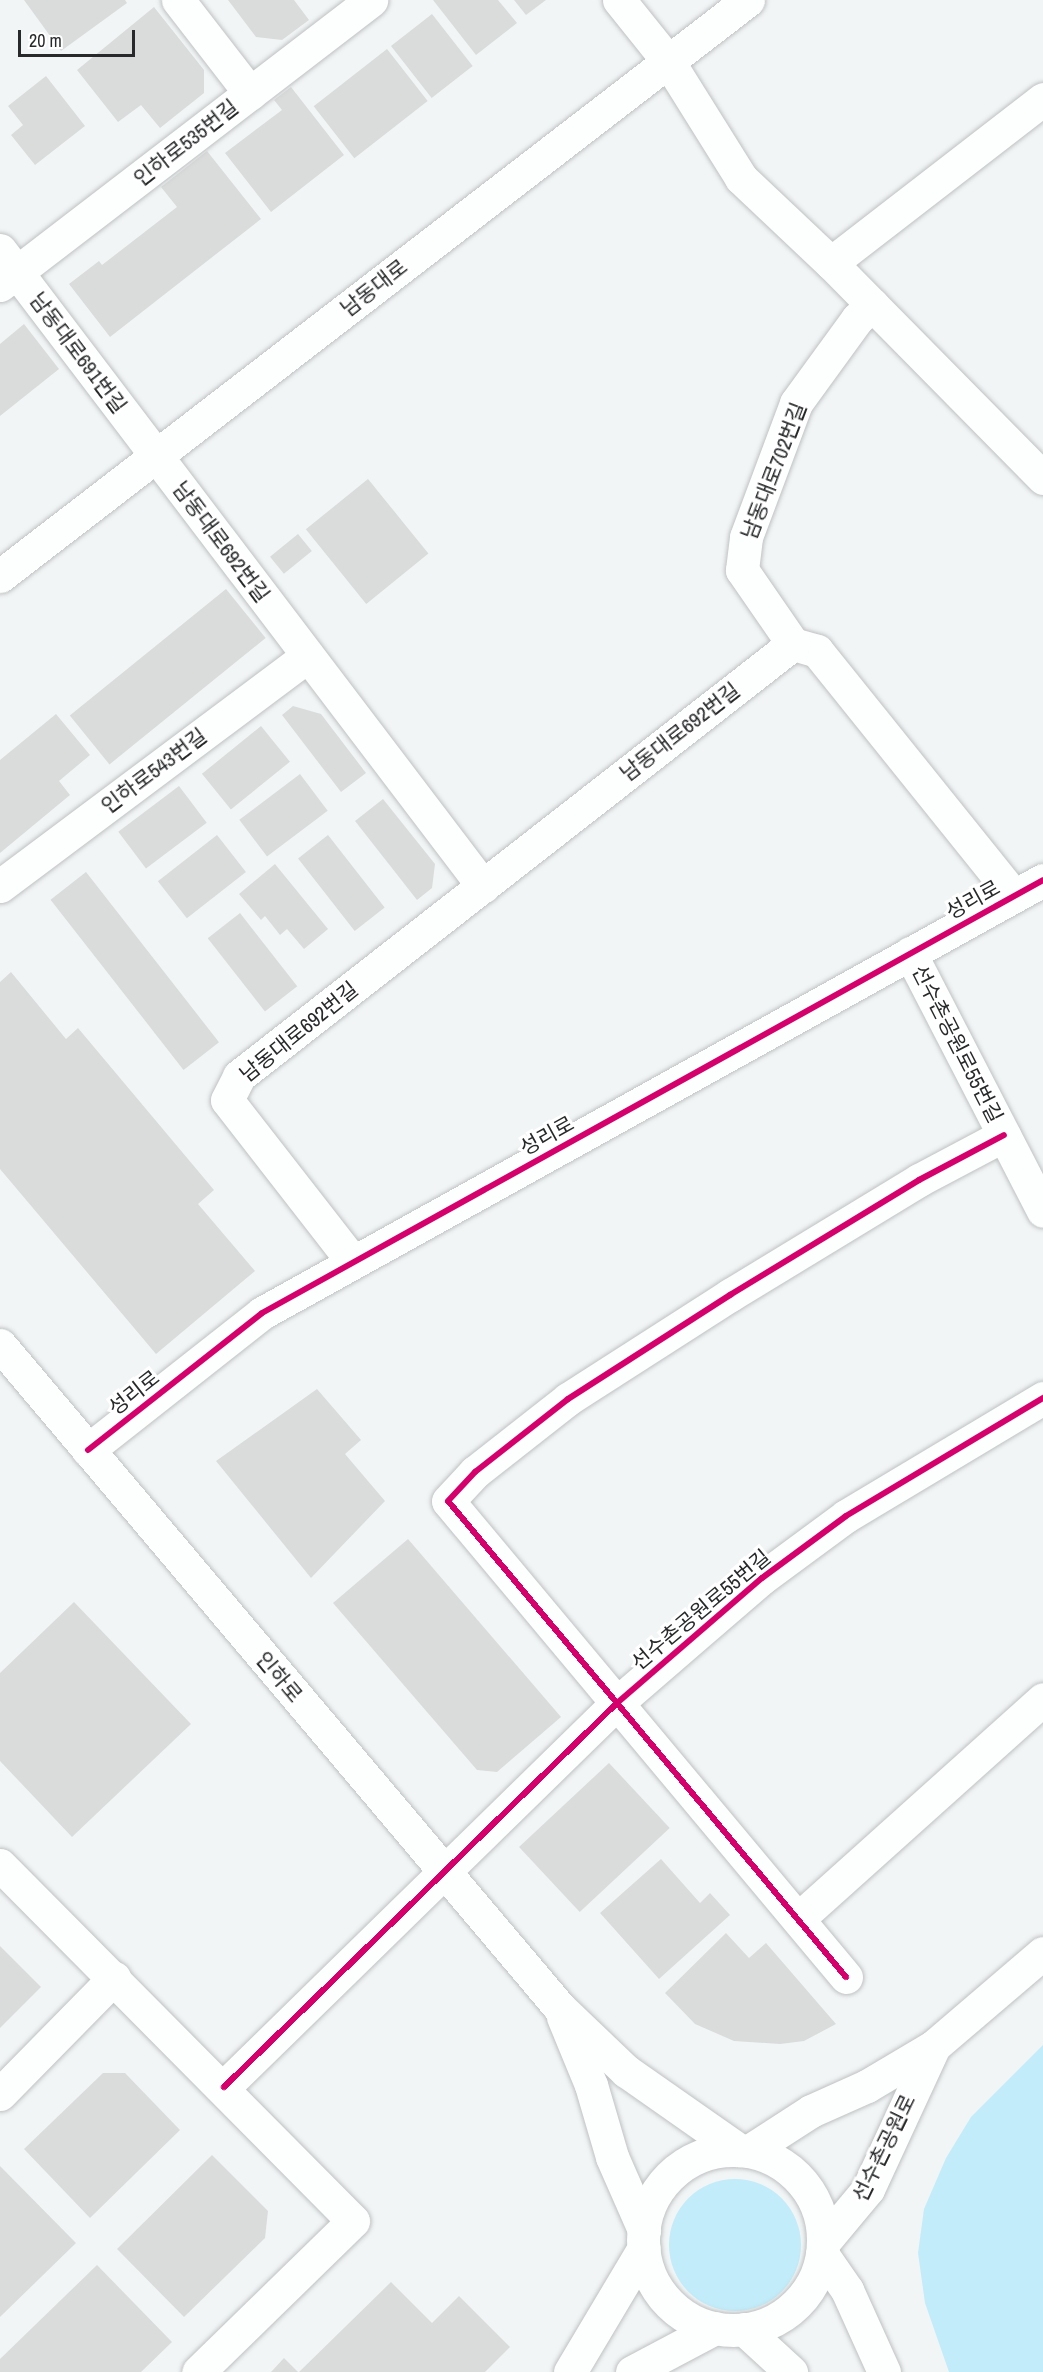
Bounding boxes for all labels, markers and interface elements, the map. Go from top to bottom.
scale bar [21,18,138,56]
text: 20 m [29,28,62,53]
street label: 인하로535번길 [129,94,243,192]
street label: 남동대로 [336,254,412,322]
street label: 남동대로691번길 [24,288,132,418]
street label: 남동대로702번길 [736,399,812,543]
street label: 남동대로692번길 [167,477,275,607]
street label: 남동대로692번길 [615,678,745,786]
street label: 인하로543번길 [96,723,212,819]
street label: 성리로 [942,875,1004,925]
street label: 선수촌공원로55번길 [906,961,1008,1127]
street label: 남동대로692번길 [235,977,363,1087]
street label: 성리로 [516,1111,578,1161]
street label: 성리로 [103,1365,165,1421]
street label: 선수촌공원로55번길 [626,1545,776,1675]
street label: 인하로 [251,1647,307,1707]
street label: 선수촌공원로 [847,2090,921,2206]

